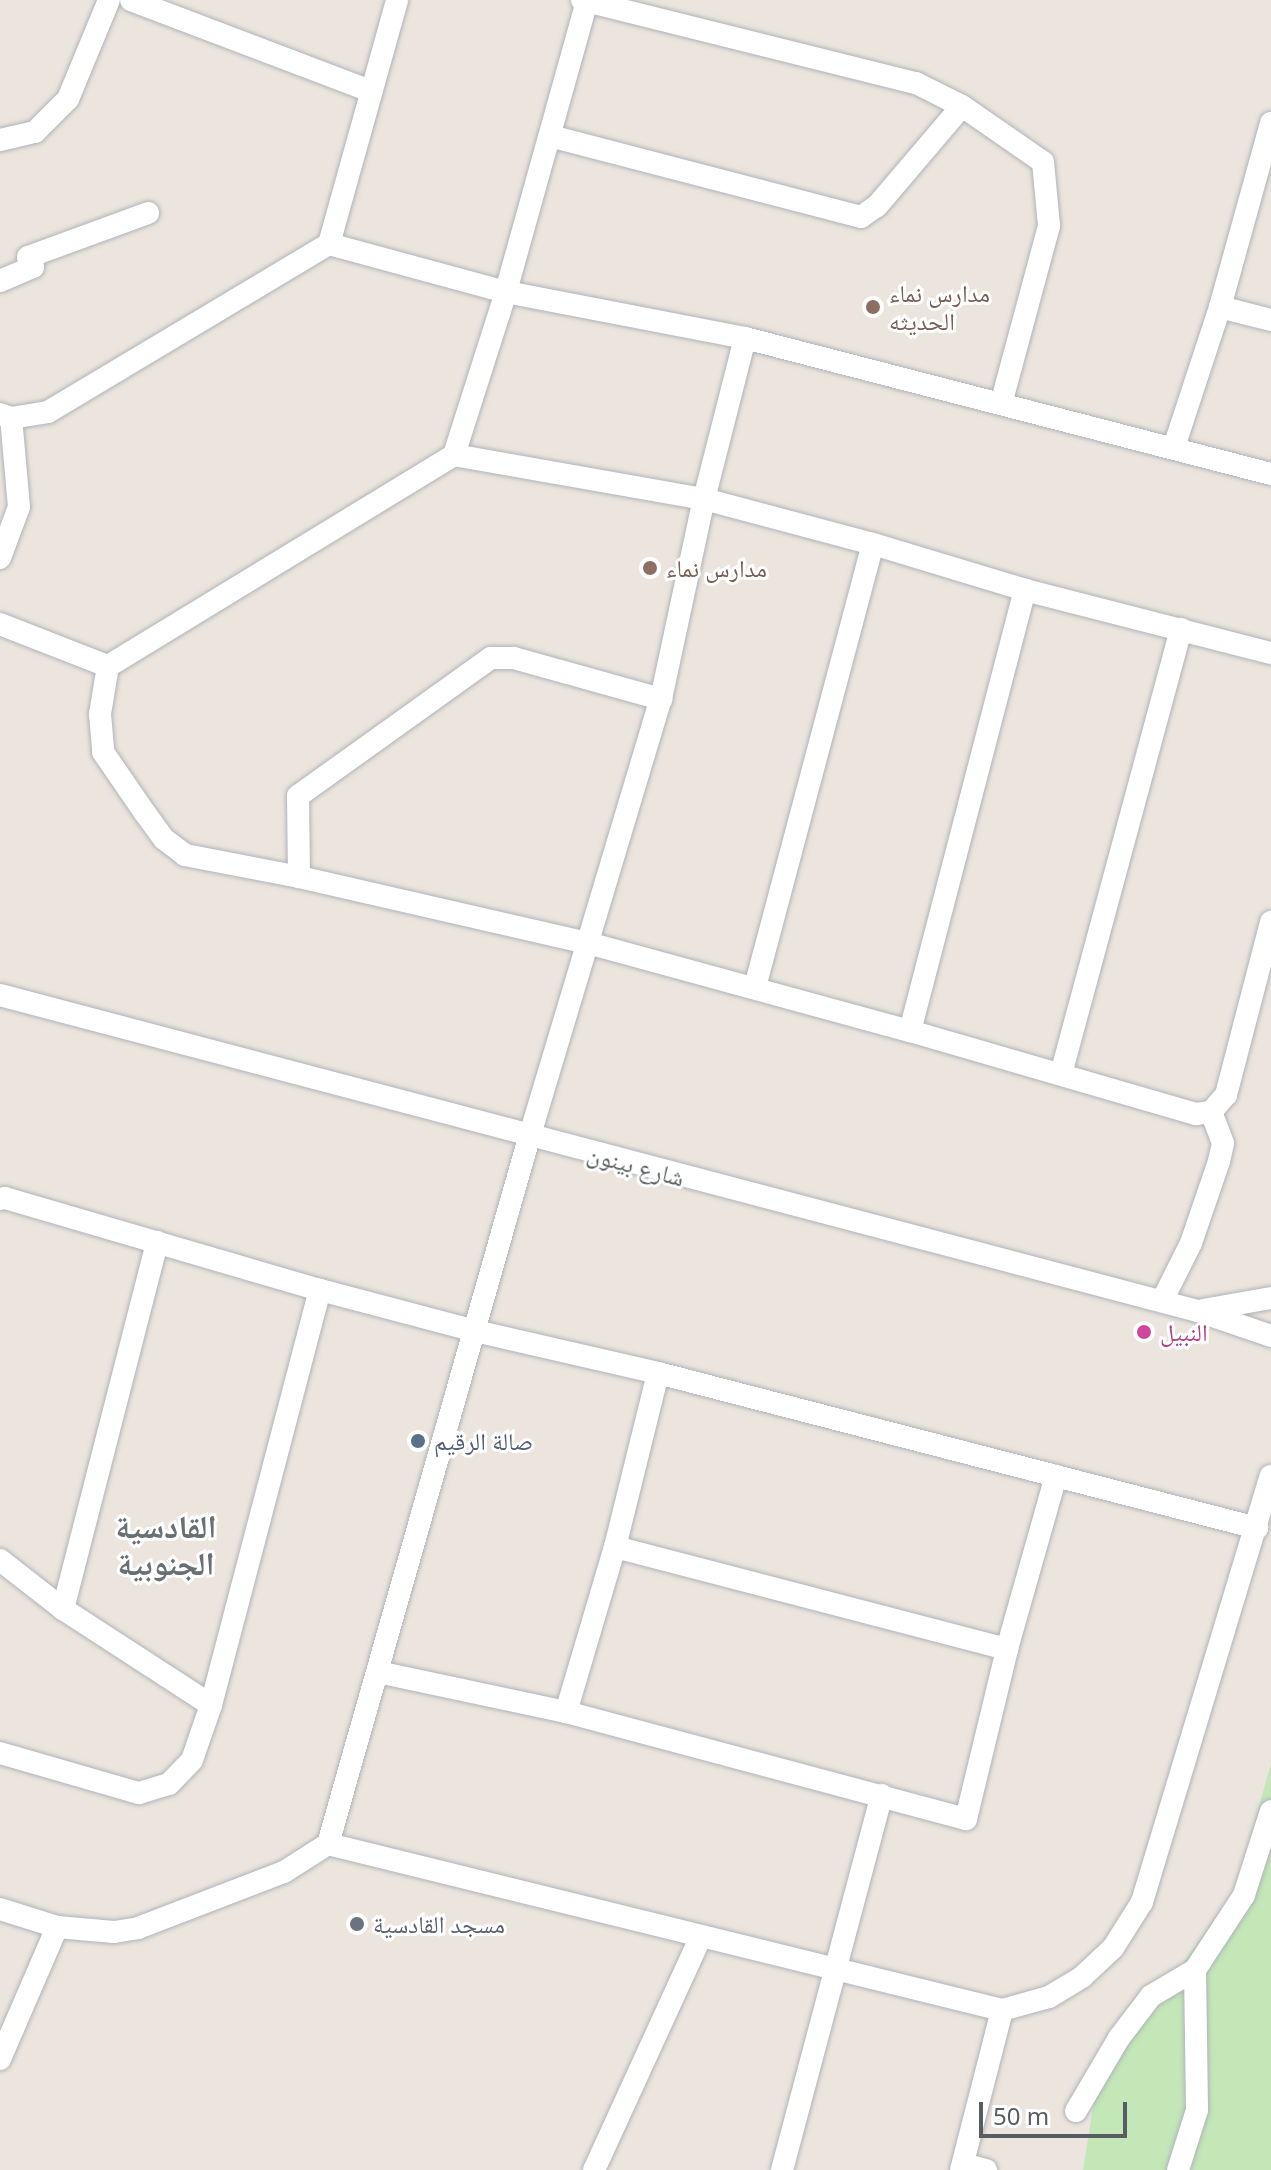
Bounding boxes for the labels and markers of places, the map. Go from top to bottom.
place label: مدارس نماء الحديثه [889,279,990,335]
marker: مدارس نماء الحديثه [864,298,882,316]
place label: مدارس نماء [666,554,767,582]
marker: مدارس نماء [641,559,659,577]
place label: النبيل [1160,1318,1208,1346]
marker: النبيل [1135,1323,1153,1341]
place label: صالة الرقيم [434,1427,533,1455]
marker: صالة الرقيم [409,1432,427,1450]
place label: مسجد القادسية [373,1910,505,1938]
marker: مسجد القادسية [348,1915,366,1933]

